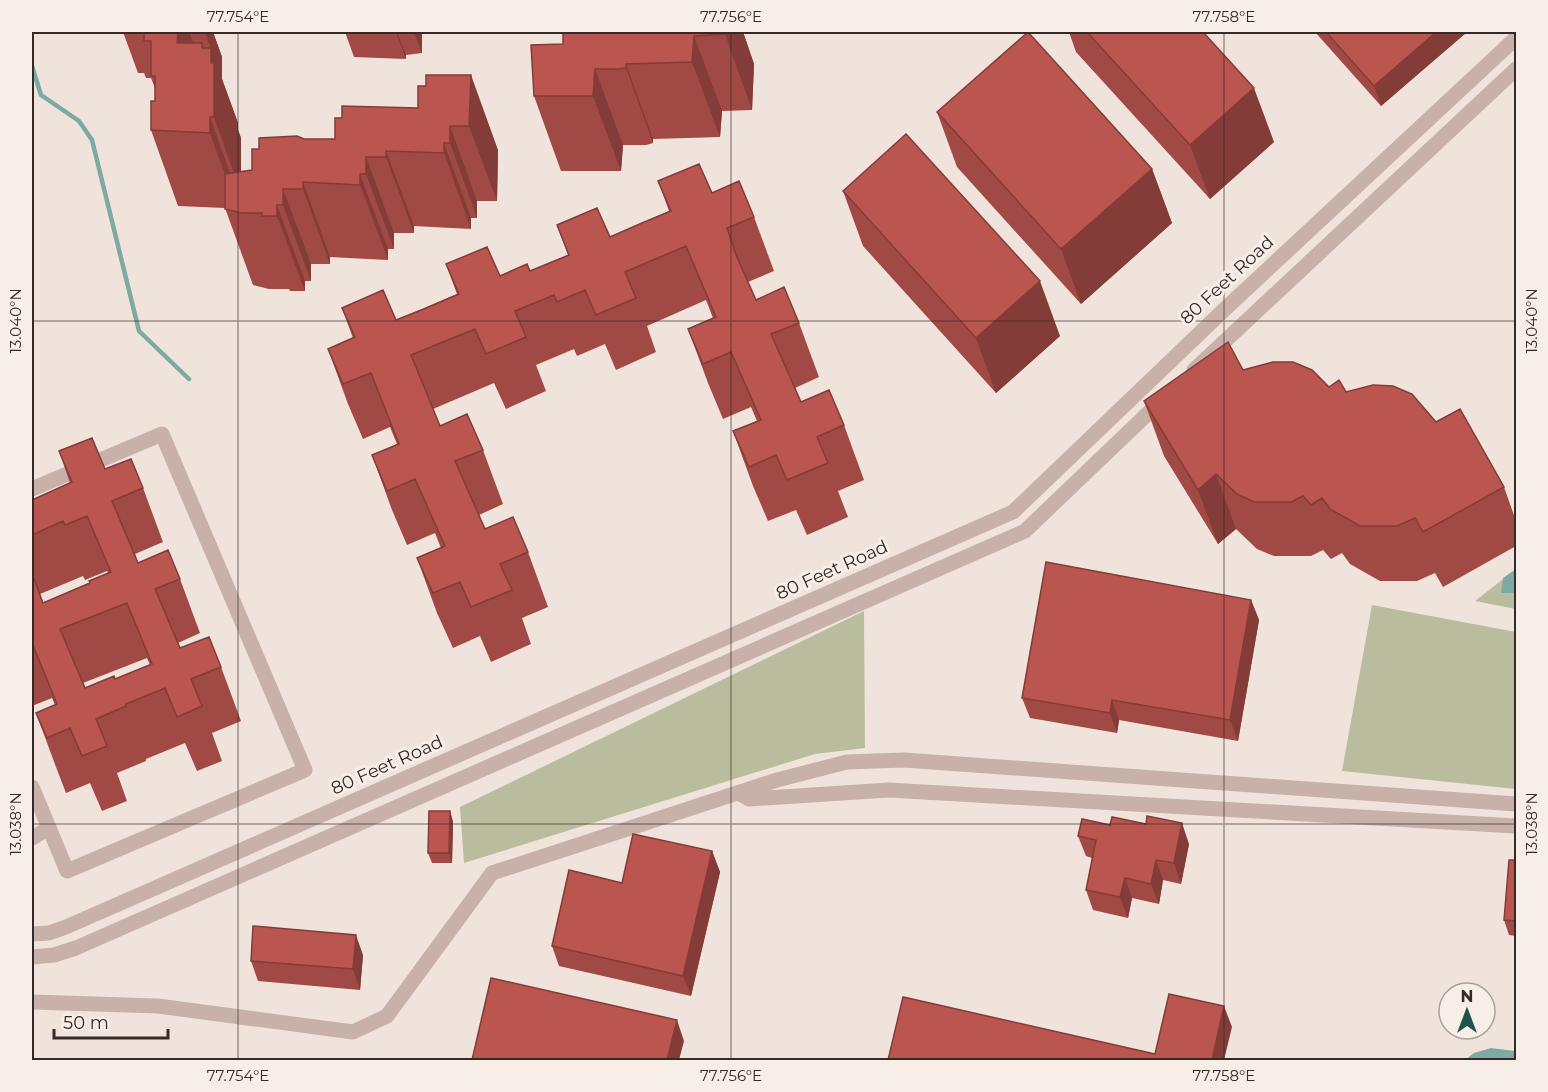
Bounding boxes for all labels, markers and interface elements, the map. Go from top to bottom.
text: 77.754°E [207,7,269,26]
text: 77.756°E [700,7,762,26]
text: 77.758°E [1193,7,1255,26]
street label: 80 Feet Road [1176,231,1278,329]
text: 13.040°N [6,288,25,354]
text: 13.040°N [1522,288,1541,354]
street label: 80 Feet Road [773,536,891,604]
street label: 80 Feet Road [328,731,446,799]
text: 13.038°N [6,792,25,856]
text: 13.038°N [1522,792,1541,856]
north arrow [1437,981,1497,1041]
text: N [1461,987,1473,1006]
scale bar [54,1002,168,1040]
text: 50 m [63,1012,109,1034]
text: 77.754°E [207,1066,269,1085]
text: 77.756°E [700,1066,762,1085]
text: 77.758°E [1193,1066,1255,1085]

